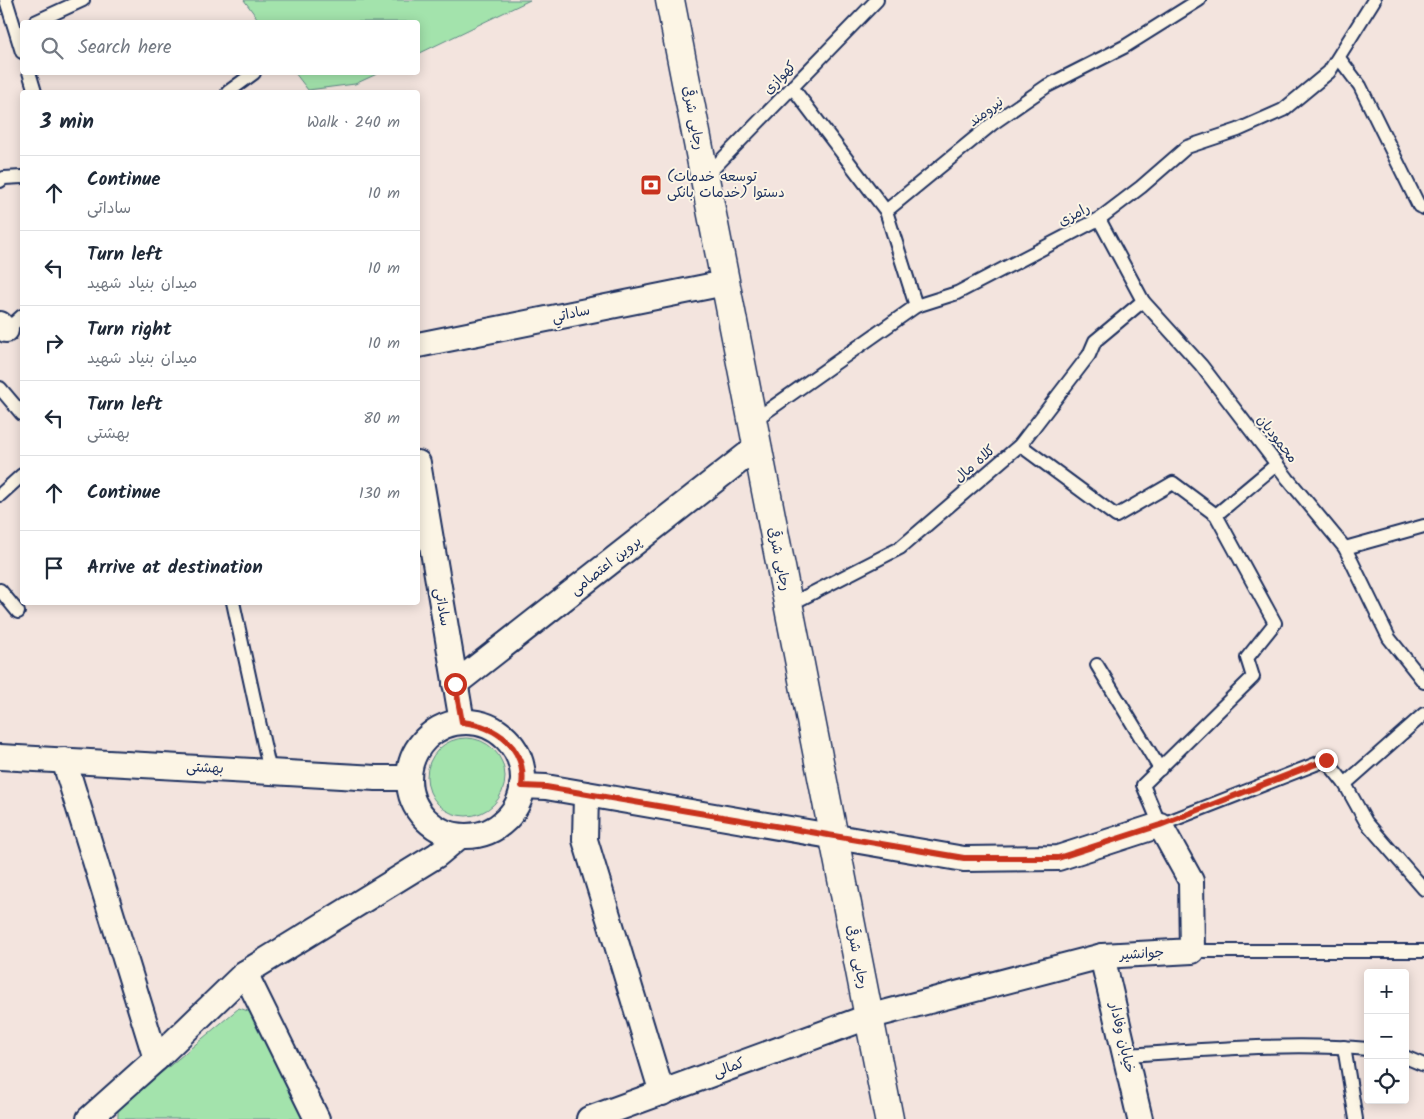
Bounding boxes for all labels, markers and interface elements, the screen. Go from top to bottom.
search box [20,20,420,75]
text: Search here [78,33,172,63]
icon: search [38,34,66,62]
street label: کهوازی [758,56,802,100]
street label: رجایی شرقی [676,84,710,152]
street label: نیرومند [964,91,1008,133]
text: 3 min [40,106,94,139]
text: Walk · 240 m [307,110,400,135]
text: Continue [87,165,160,195]
place label: (توسعه خدمات دستوا (خدمات بانکی [667,166,785,204]
bank icon: (توسعه خدمات دستوا (خدمات بانکی [639,173,663,197]
icon: ahead [40,179,68,207]
text: 10 m [368,181,400,206]
text: ساداتی [87,196,131,221]
street label: رامزی [1054,197,1094,233]
text: Turn left [87,240,162,270]
icon: left [40,254,68,282]
text: 10 m [368,256,400,281]
text: میدان بنیاد شهید [87,271,197,296]
street label: ساداتي [550,299,592,330]
text: Turn right [87,315,172,345]
icon: right [40,329,68,357]
text: 10 m [368,331,400,356]
text: میدان بنیاد شهید [87,346,197,371]
text: Turn left [87,390,162,420]
icon: left [40,404,68,432]
text: 80 m [363,406,400,431]
street label: محمودیان [1251,410,1303,468]
text: بهشتی [87,421,130,446]
street label: کلاه مال [949,440,1001,488]
text: Continue [87,478,160,508]
icon: ahead [40,479,68,507]
text: 130 m [359,481,400,506]
street label: رجایی شرقی [762,525,796,593]
street label: پروین اعتصامی [565,531,647,601]
text: Arrive at destination [87,553,263,583]
icon: arrive [40,554,68,582]
street label: ساداتی [428,586,456,628]
route start [444,673,467,696]
route end [1315,749,1338,772]
street label: بهشتی [186,756,224,780]
street label: رجایی شرقی [840,923,874,991]
street label: جوانشیر [1118,942,1165,966]
map controls [1364,969,1409,1104]
button: + [1364,969,1409,1014]
street label: خیابان وفادار [1103,999,1141,1076]
button: − [1364,1014,1409,1059]
street label: کمالی [710,1052,748,1084]
button: locate [1364,1059,1409,1104]

